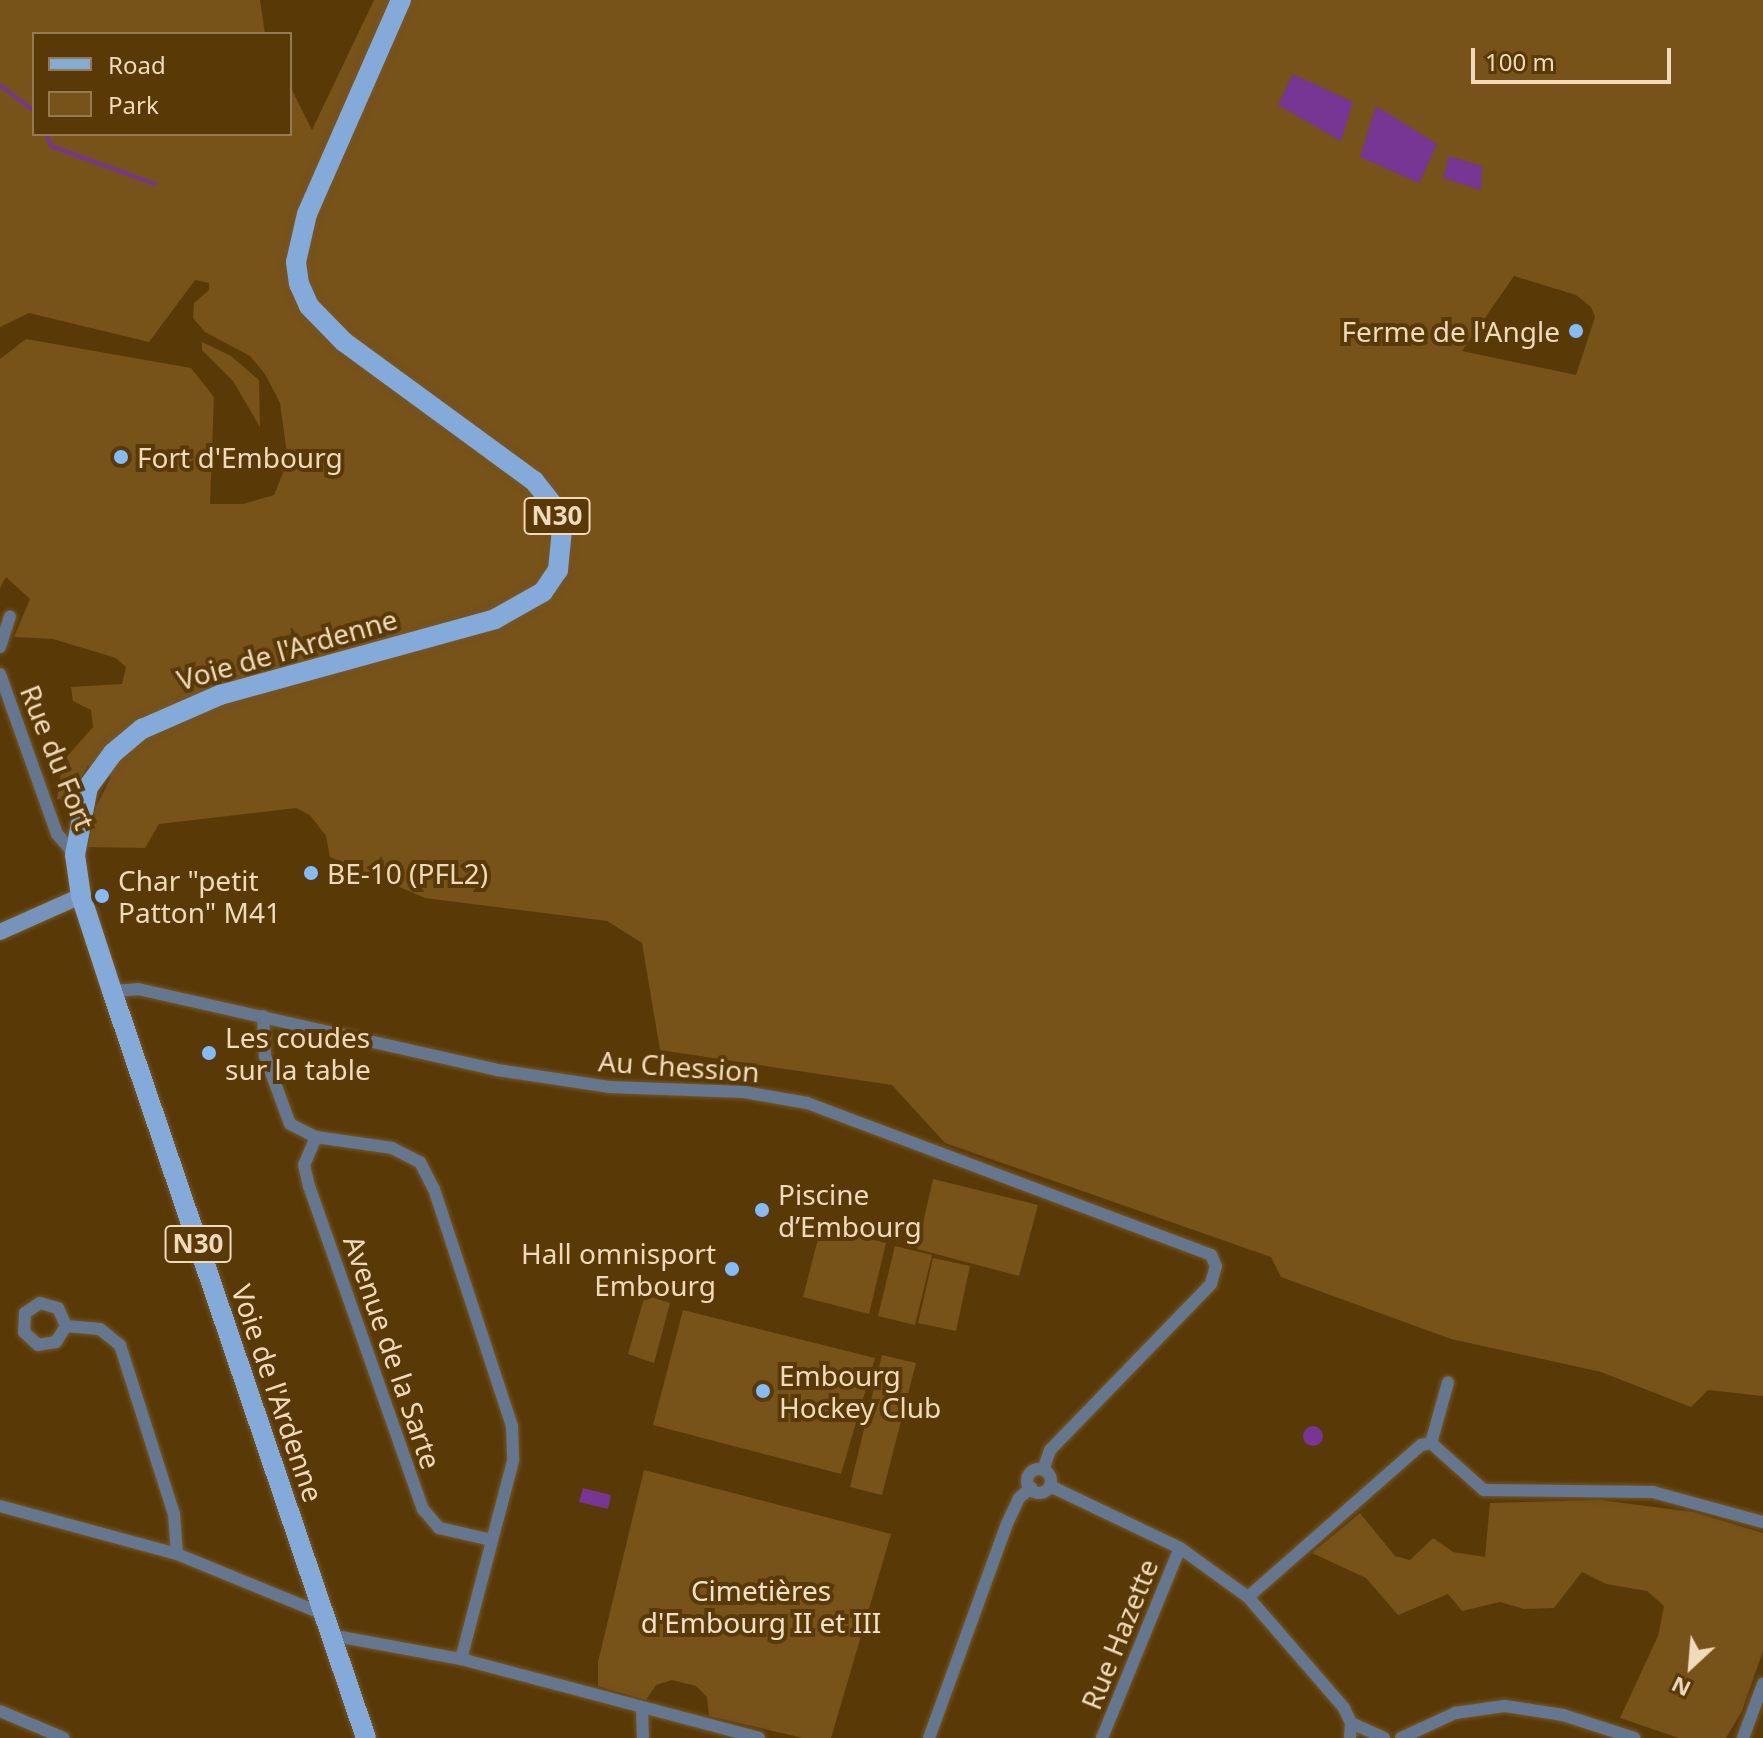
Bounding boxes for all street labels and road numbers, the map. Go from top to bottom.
road number: N30 [523,494,591,538]
street label: Voie de l'Ardenne [173,601,401,697]
street label: Rue du Fort [14,680,102,834]
street label: Au Chession [597,1044,761,1088]
road number: N30 [164,1222,232,1266]
street label: Avenue de la Sarte [337,1231,449,1473]
street label: Voie de l'Ardenne [225,1280,331,1506]
street label: Rue Hazette [1074,1554,1164,1714]

